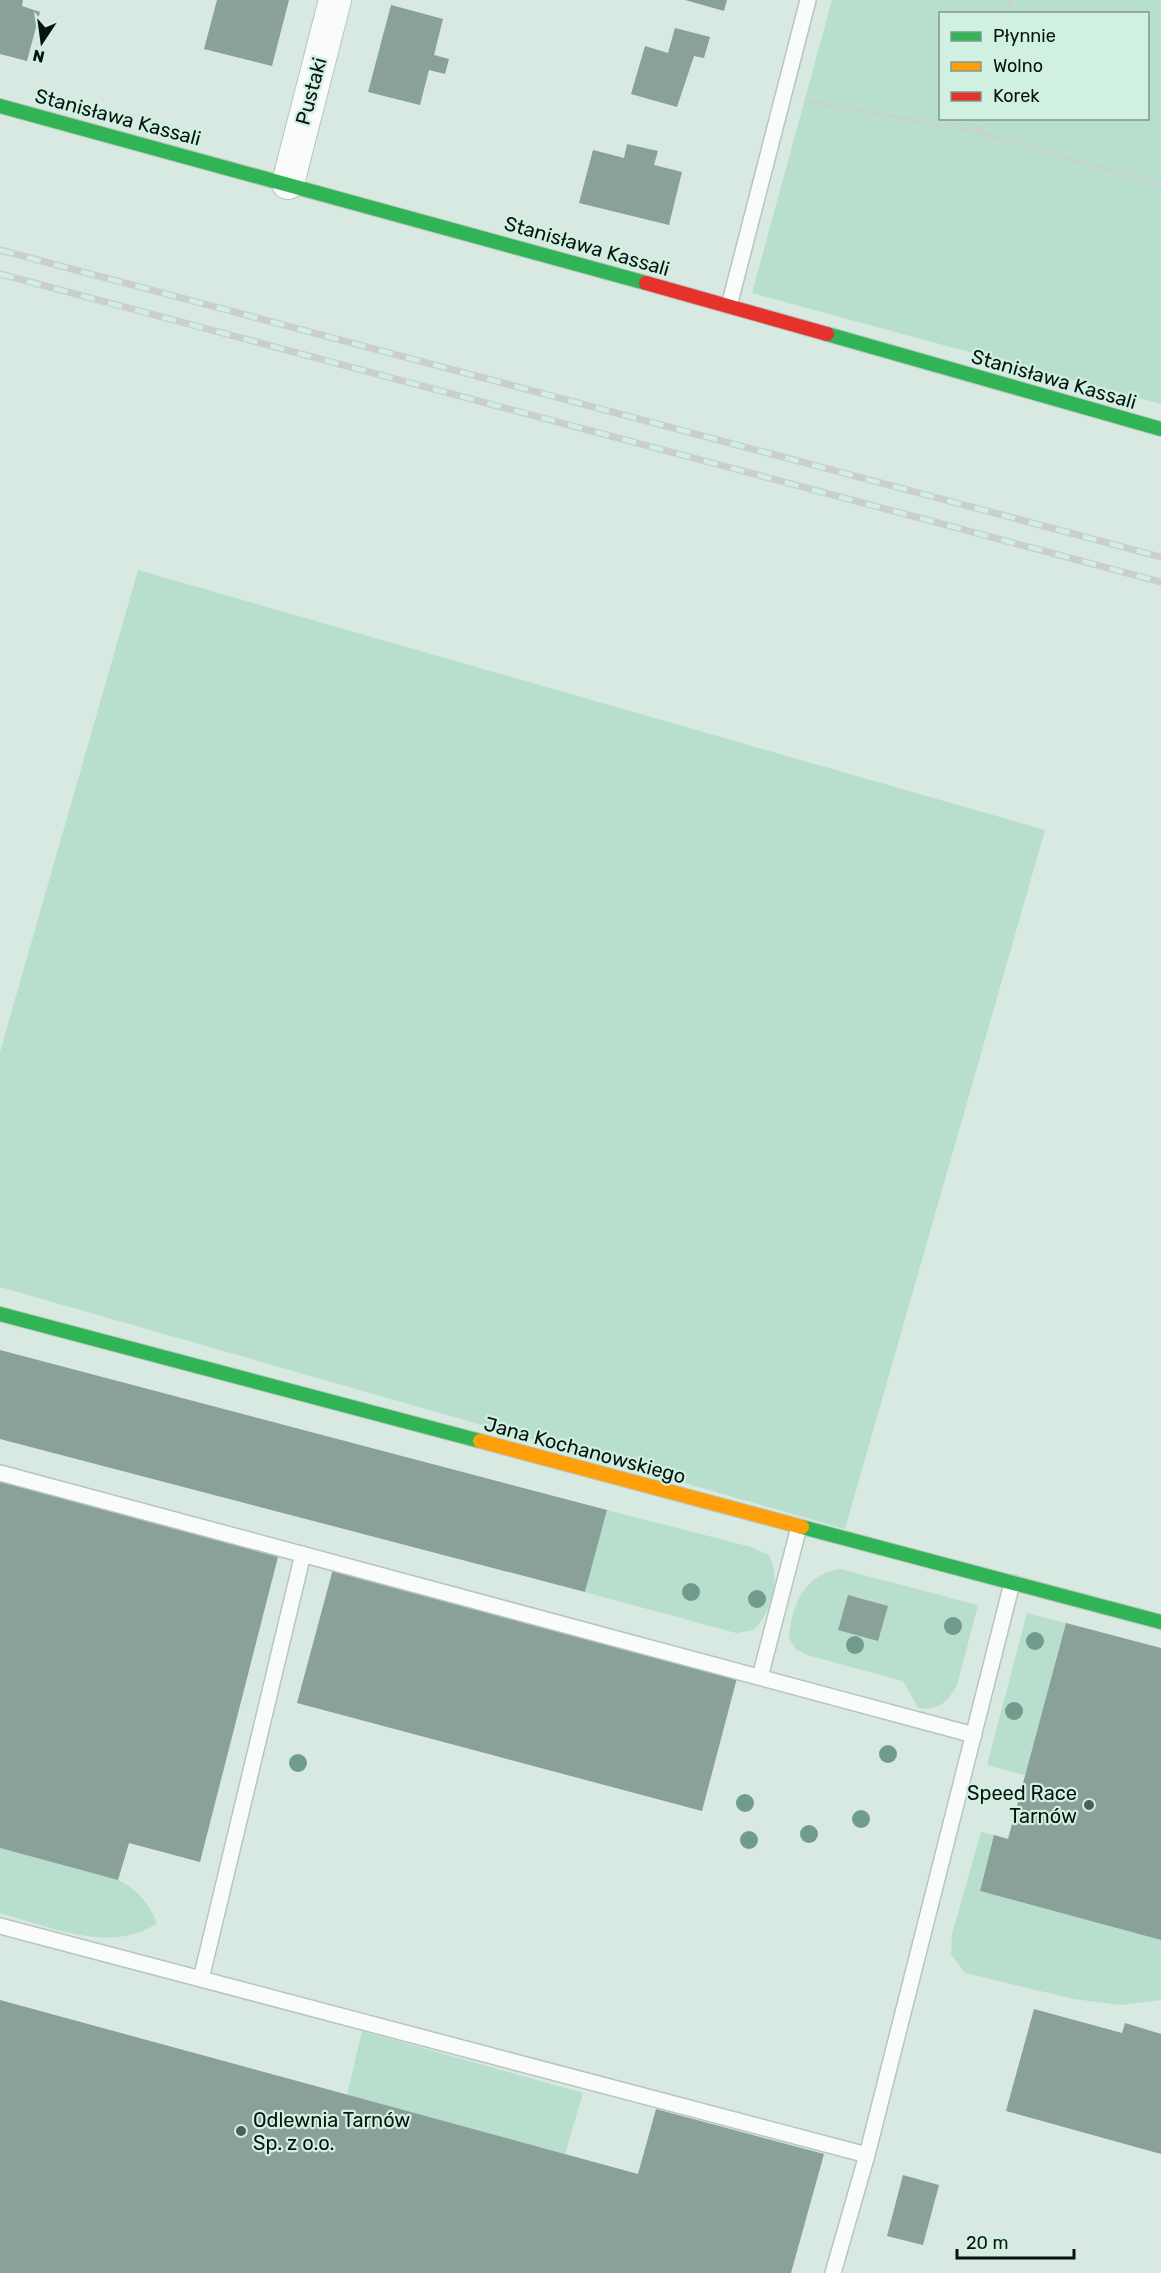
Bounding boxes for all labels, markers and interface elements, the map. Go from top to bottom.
north arrow [12,12,72,72]
legend [939,12,1149,120]
text: Płynnie [993,25,1056,47]
text: N [31,46,46,67]
street label: Pustaki [290,55,332,127]
text: Wolno [993,55,1043,77]
street label: Stanisława Kassali [32,83,204,151]
text: Korek [993,85,1040,107]
street label: Stanisława Kassali [502,211,672,281]
street label: Stanisława Kassali [969,344,1139,414]
street label: Jana Kochanowskiego [481,1411,689,1489]
place label: Speed Race Tarnów [967,1781,1077,1828]
marker: Speed Race Tarnów [1082,1798,1096,1812]
place label: Odlewnia Tarnów Sp. z o.o. [253,2108,410,2155]
marker: Odlewnia Tarnów Sp. z o.o. [234,2124,248,2138]
scale bar [957,2222,1074,2260]
text: 20 m [966,2232,1008,2254]

